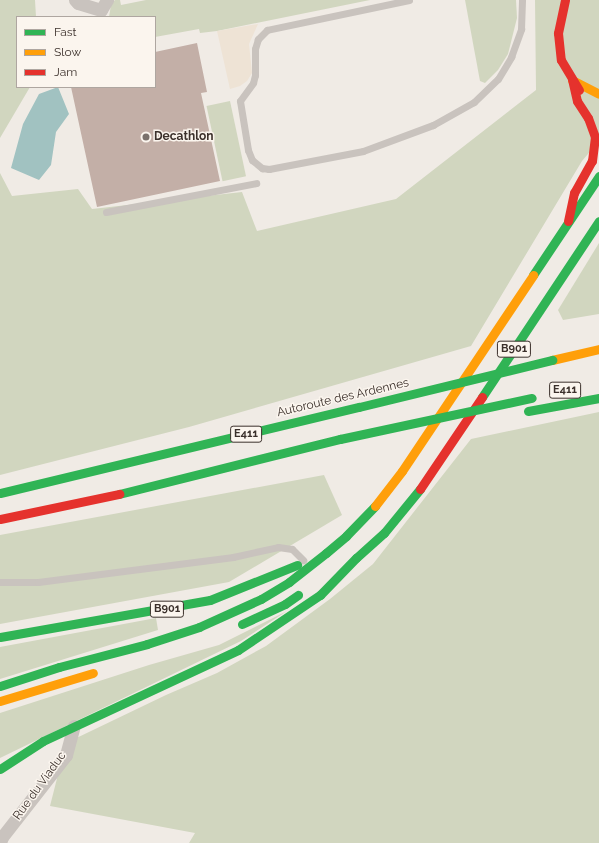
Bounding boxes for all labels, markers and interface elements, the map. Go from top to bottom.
legend [16,16,156,88]
text: Fast [54,25,77,39]
text: Slow [54,45,81,59]
text: Jam [54,65,77,79]
place label: Decathlon [154,130,214,144]
marker: Decathlon [141,132,151,142]
road number: B901 [496,340,532,358]
street label: Autoroute des Ardennes [275,376,411,420]
road number: E411 [549,381,581,399]
road number: E411 [230,425,262,443]
road number: B901 [149,600,185,618]
street label: Rue du Viaduc [10,749,70,823]

